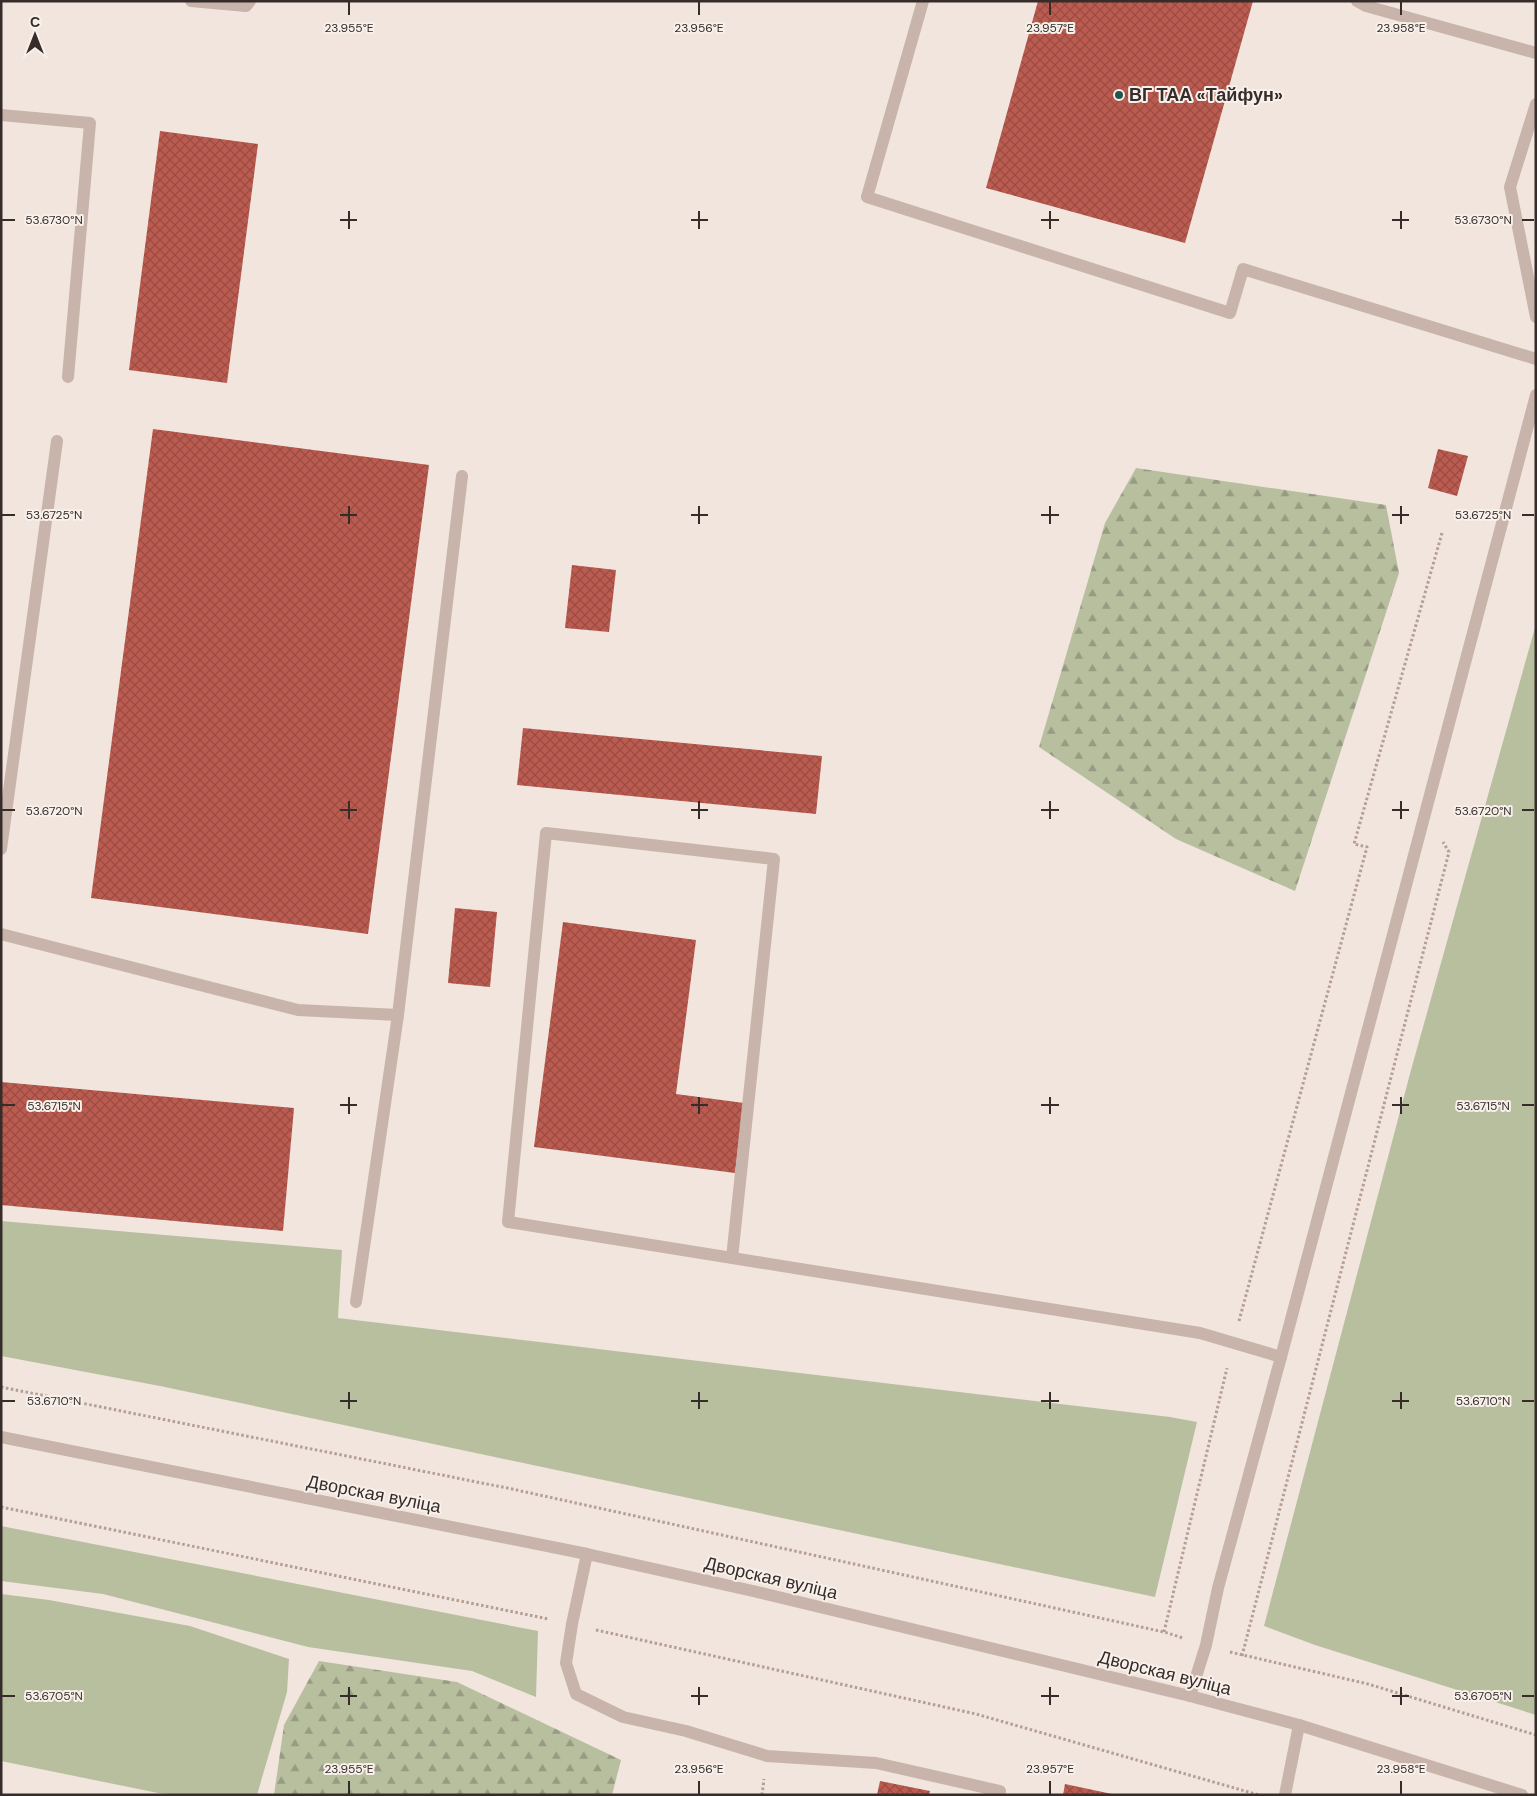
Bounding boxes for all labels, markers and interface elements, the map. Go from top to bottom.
north arrow [10,10,60,60]
text: С [30,13,40,31]
text: 23.955°E [324,20,374,36]
text: 23.956°E [674,20,724,36]
text: 23.957°E [1026,20,1074,36]
text: 23.958°E [1376,20,1426,36]
place label: ВГ ТАА «Тайфун» [1129,83,1283,107]
marker: ВГ ТАА «Тайфун» [1113,89,1125,101]
text: 53.6730°N [25,212,83,228]
text: 53.6730°N [1454,212,1512,228]
text: 53.6725°N [26,507,82,523]
text: 53.6725°N [1455,507,1511,523]
text: 53.6720°N [25,803,83,819]
text: 53.6720°N [1454,803,1512,819]
text: 53.6715°N [27,1098,81,1114]
text: 53.6715°N [1456,1098,1510,1114]
text: 53.6710°N [27,1393,81,1409]
text: 53.6710°N [1456,1393,1510,1409]
street label: Дворская вуліца [305,1469,444,1519]
street label: Дворская вуліца [702,1551,841,1605]
street label: Дворская вуліца [1096,1645,1235,1701]
text: 53.6705°N [25,1688,83,1704]
text: 53.6705°N [1454,1688,1512,1704]
text: 23.955°E [324,1761,374,1777]
text: 23.956°E [674,1761,724,1777]
text: 23.957°E [1026,1761,1074,1777]
text: 23.958°E [1376,1761,1426,1777]

